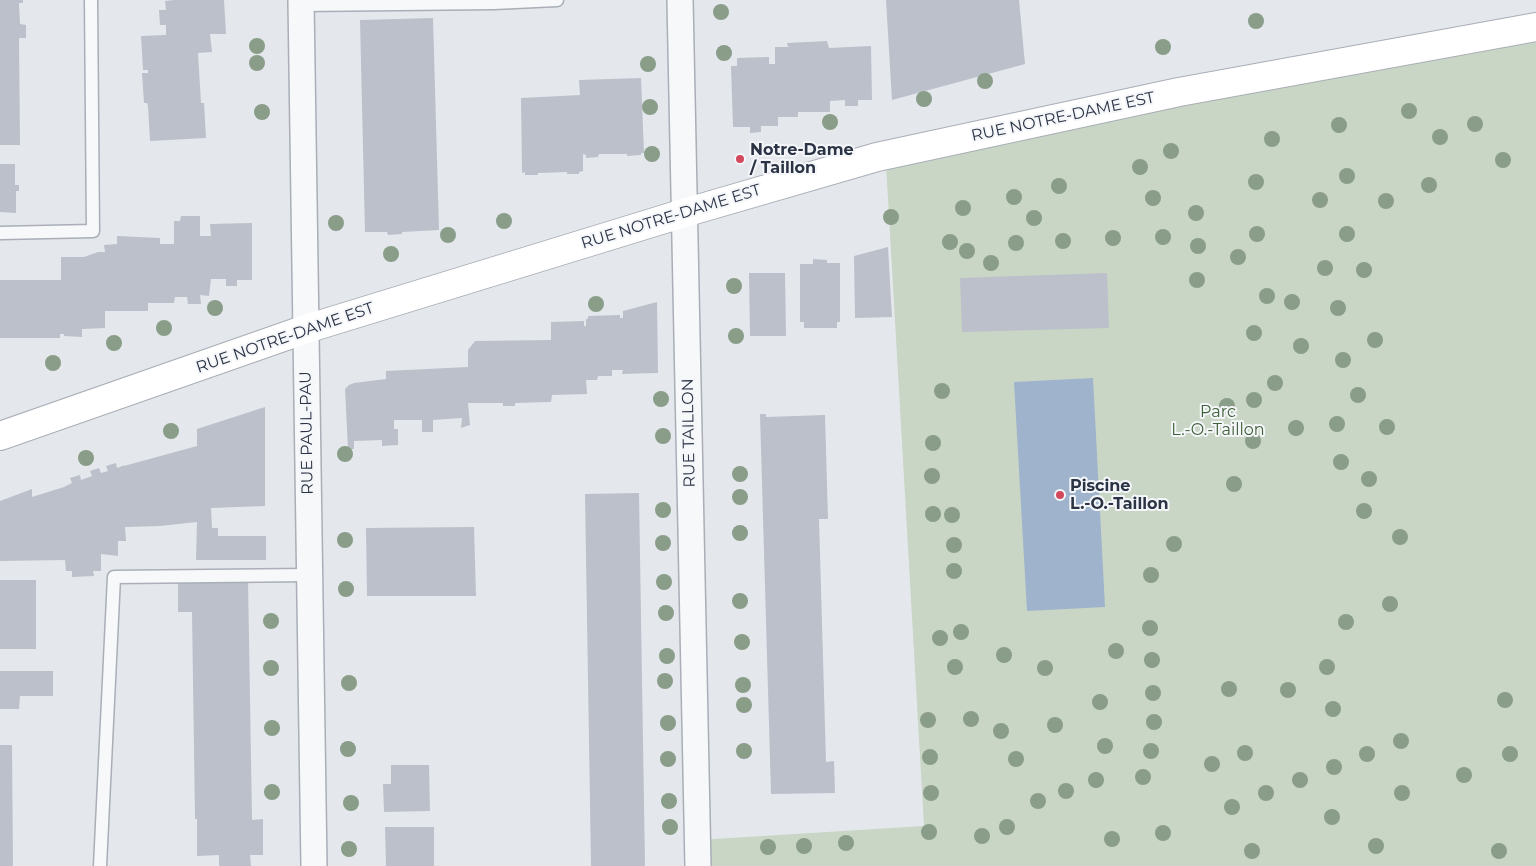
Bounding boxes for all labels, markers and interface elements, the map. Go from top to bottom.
street label: RUE NOTRE-DAME EST [970,88,1156,146]
place label: Notre-Dame / Taillon [750,140,854,178]
marker: Notre-Dame / Taillon [734,153,746,165]
street label: RUE NOTRE-DAME EST [579,180,763,254]
street label: RUE NOTRE-DAME EST [194,298,376,378]
street label: RUE PAUL-PAU [296,371,318,495]
street label: RUE TAILLON [678,378,700,488]
park label: Parc L.-O.-Taillon [1171,402,1265,440]
place label: Piscine L.-O.-Taillon [1070,476,1169,514]
marker: Piscine L.-O.-Taillon [1054,489,1066,501]

